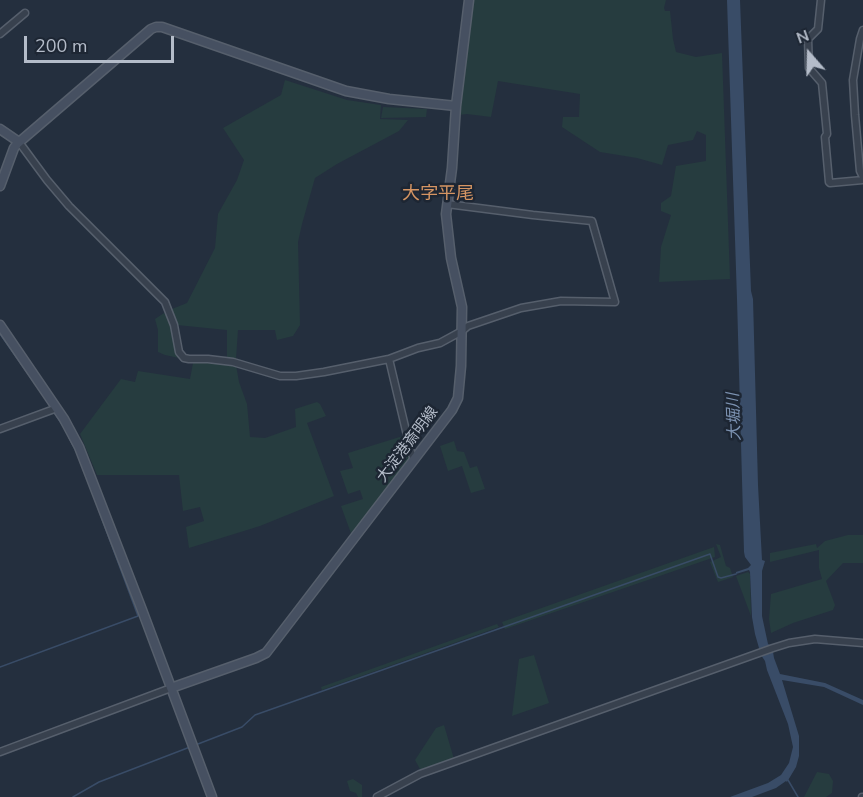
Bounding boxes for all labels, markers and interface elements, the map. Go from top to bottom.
scale bar [27,24,177,62]
north arrow [779,24,839,84]
text: N [793,25,812,49]
text: 200 m [35,34,87,58]
district label: 大字平尾 [402,184,474,206]
water label: 大堀川 [725,393,745,441]
street label: 大淀港斎明線 [374,404,442,486]

